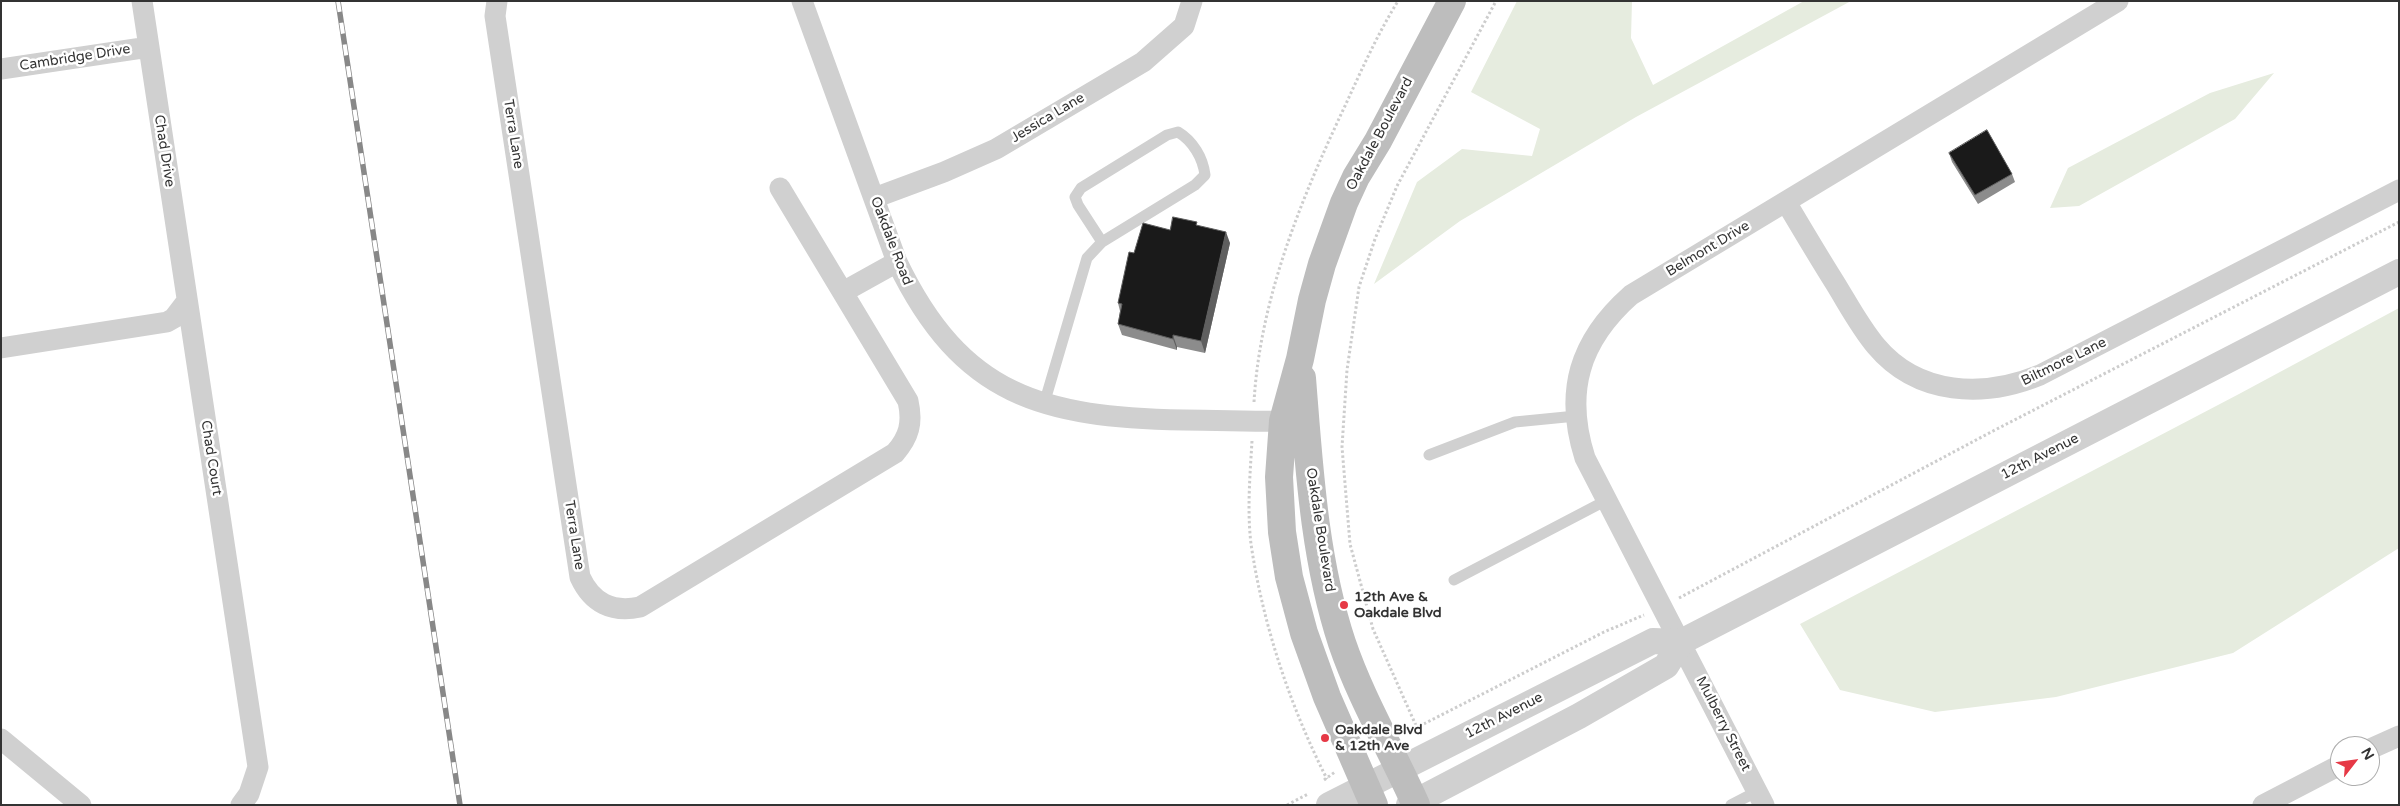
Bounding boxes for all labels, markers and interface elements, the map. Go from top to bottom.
street label: Cambridge Drive [18,41,132,75]
street label: Oakdale Boulevard [1343,75,1417,193]
street label: Jessica Lane [1008,89,1088,147]
street label: Terra Lane [499,98,527,170]
street label: Chad Drive [150,114,178,188]
street label: Oakdale Road [866,194,916,288]
street label: Belmont Drive [1663,218,1753,280]
street label: Biltmore Lane [2019,334,2109,390]
street label: Chad Court [197,419,225,497]
street label: 12th Avenue [1998,430,2082,484]
street label: Oakdale Boulevard [1302,467,1338,593]
street label: Terra Lane [560,499,588,571]
place label: 12th Ave & Oakdale Blvd [1354,589,1442,622]
marker: 12th Ave & Oakdale Blvd [1338,599,1350,611]
street label: Mulberry Street [1692,674,1754,774]
street label: 12th Avenue [1462,689,1546,743]
place label: Oakdale Blvd & 12th Ave [1335,722,1423,754]
marker: Oakdale Blvd & 12th Ave [1319,732,1331,744]
north arrow [2330,736,2380,786]
text: N [2357,745,2378,763]

